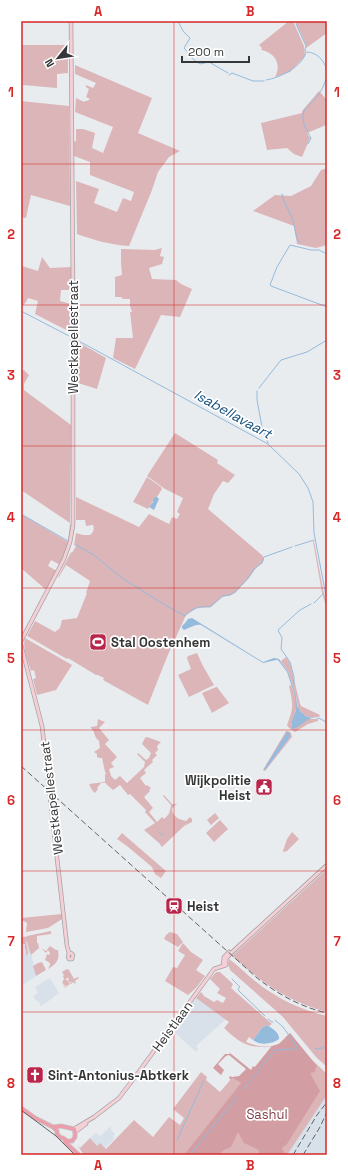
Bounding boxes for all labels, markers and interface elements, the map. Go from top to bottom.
text: A [94,3,103,20]
text: B [246,3,255,20]
north arrow [38,38,78,78]
scale bar [182,38,249,64]
text: 200 m [188,44,224,60]
text: N [41,56,57,70]
text: 1 [8,84,14,101]
text: 1 [334,84,340,101]
text: 2 [7,226,15,243]
text: 2 [333,226,341,243]
street label: Westkapellestraat [65,280,82,394]
text: 3 [7,367,15,384]
text: 3 [333,367,341,384]
water label: Isabellavaart [191,385,276,443]
text: 4 [7,509,15,526]
text: 4 [333,509,341,526]
sports icon: Stal Oostenhem [88,632,108,652]
place label: Stal Oostenhem [111,634,210,651]
text: 5 [7,650,15,667]
text: 5 [333,650,341,667]
street label: Westkapellestraat [36,740,67,856]
place label: Wijkpolitie Heist [185,772,251,804]
public building icon: Wijkpolitie Heist [254,777,274,797]
text: 6 [7,792,15,809]
text: 6 [333,792,341,809]
station icon: Heist [164,896,184,916]
place label: Heist [187,898,219,915]
text: 7 [7,933,15,950]
text: 7 [333,933,341,950]
street label: Heistlaan [148,998,196,1055]
church icon: Sint-Antonius-Abtkerk [25,1065,45,1085]
place label: Sint-Antonius-Abtkerk [48,1067,190,1084]
text: 8 [7,1075,15,1092]
text: 8 [333,1075,341,1092]
park label: Sashul [246,1106,288,1123]
text: A [94,1157,103,1174]
text: B [246,1157,255,1174]

